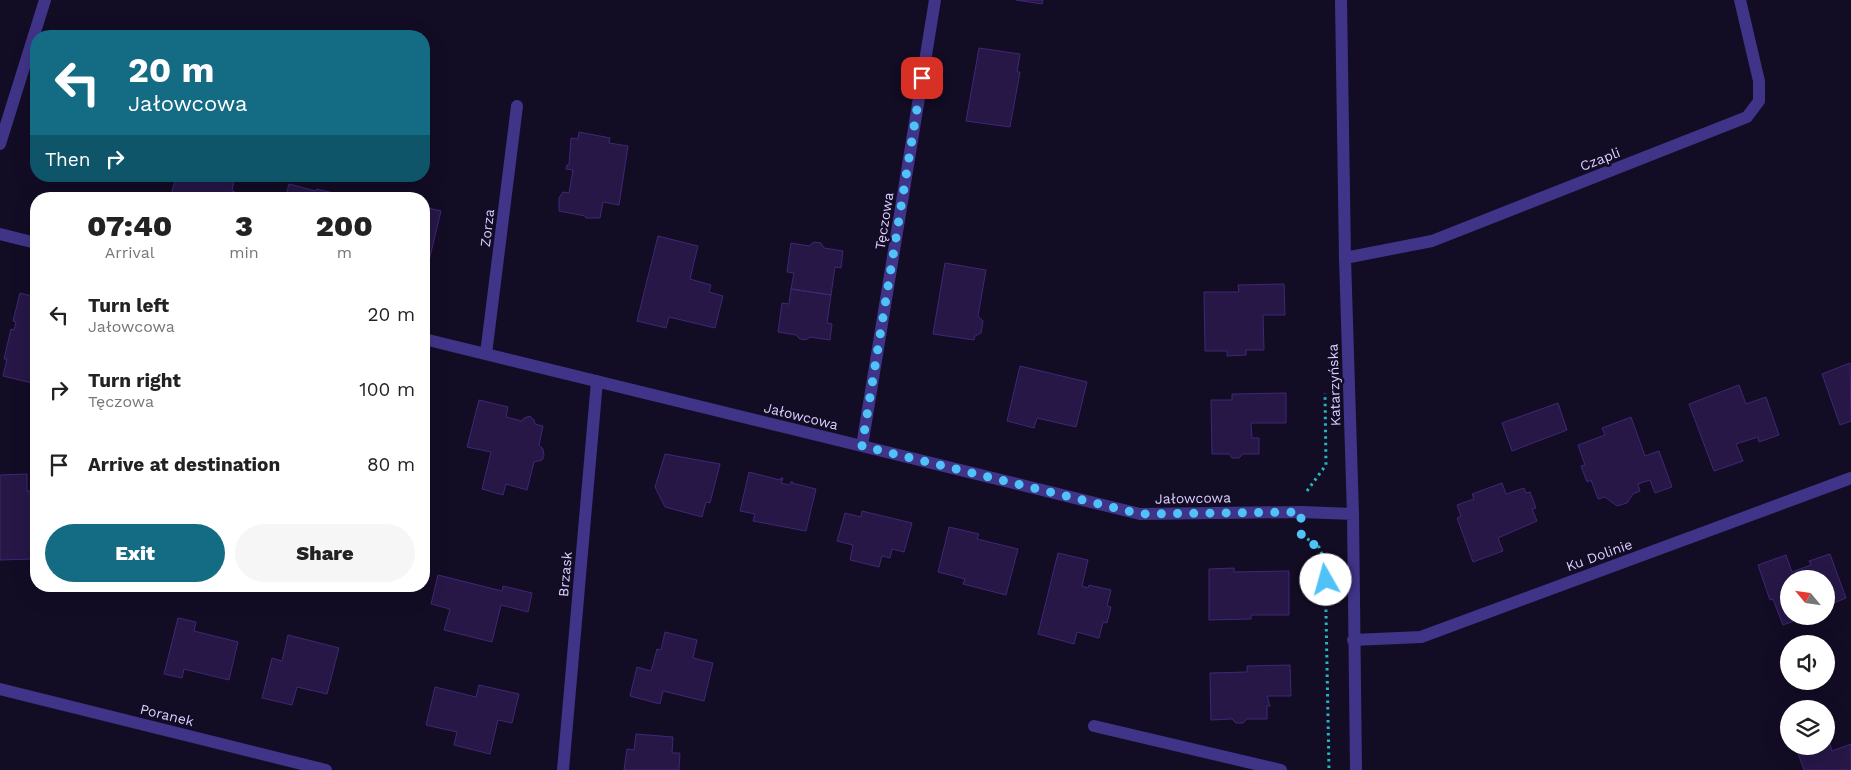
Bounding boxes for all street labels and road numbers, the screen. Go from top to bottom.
street label: Czapli [1578,144,1622,174]
street label: Tęczowa [872,191,896,251]
street label: Zorza [477,208,497,248]
street label: Katarzyńska [1325,343,1343,427]
street label: Jałowcowa [762,399,840,433]
street label: Jałowcowa [1155,489,1231,507]
street label: Ku Dolinie [1564,536,1634,574]
street label: Brzask [555,551,575,597]
street label: Poranek [138,701,196,729]

